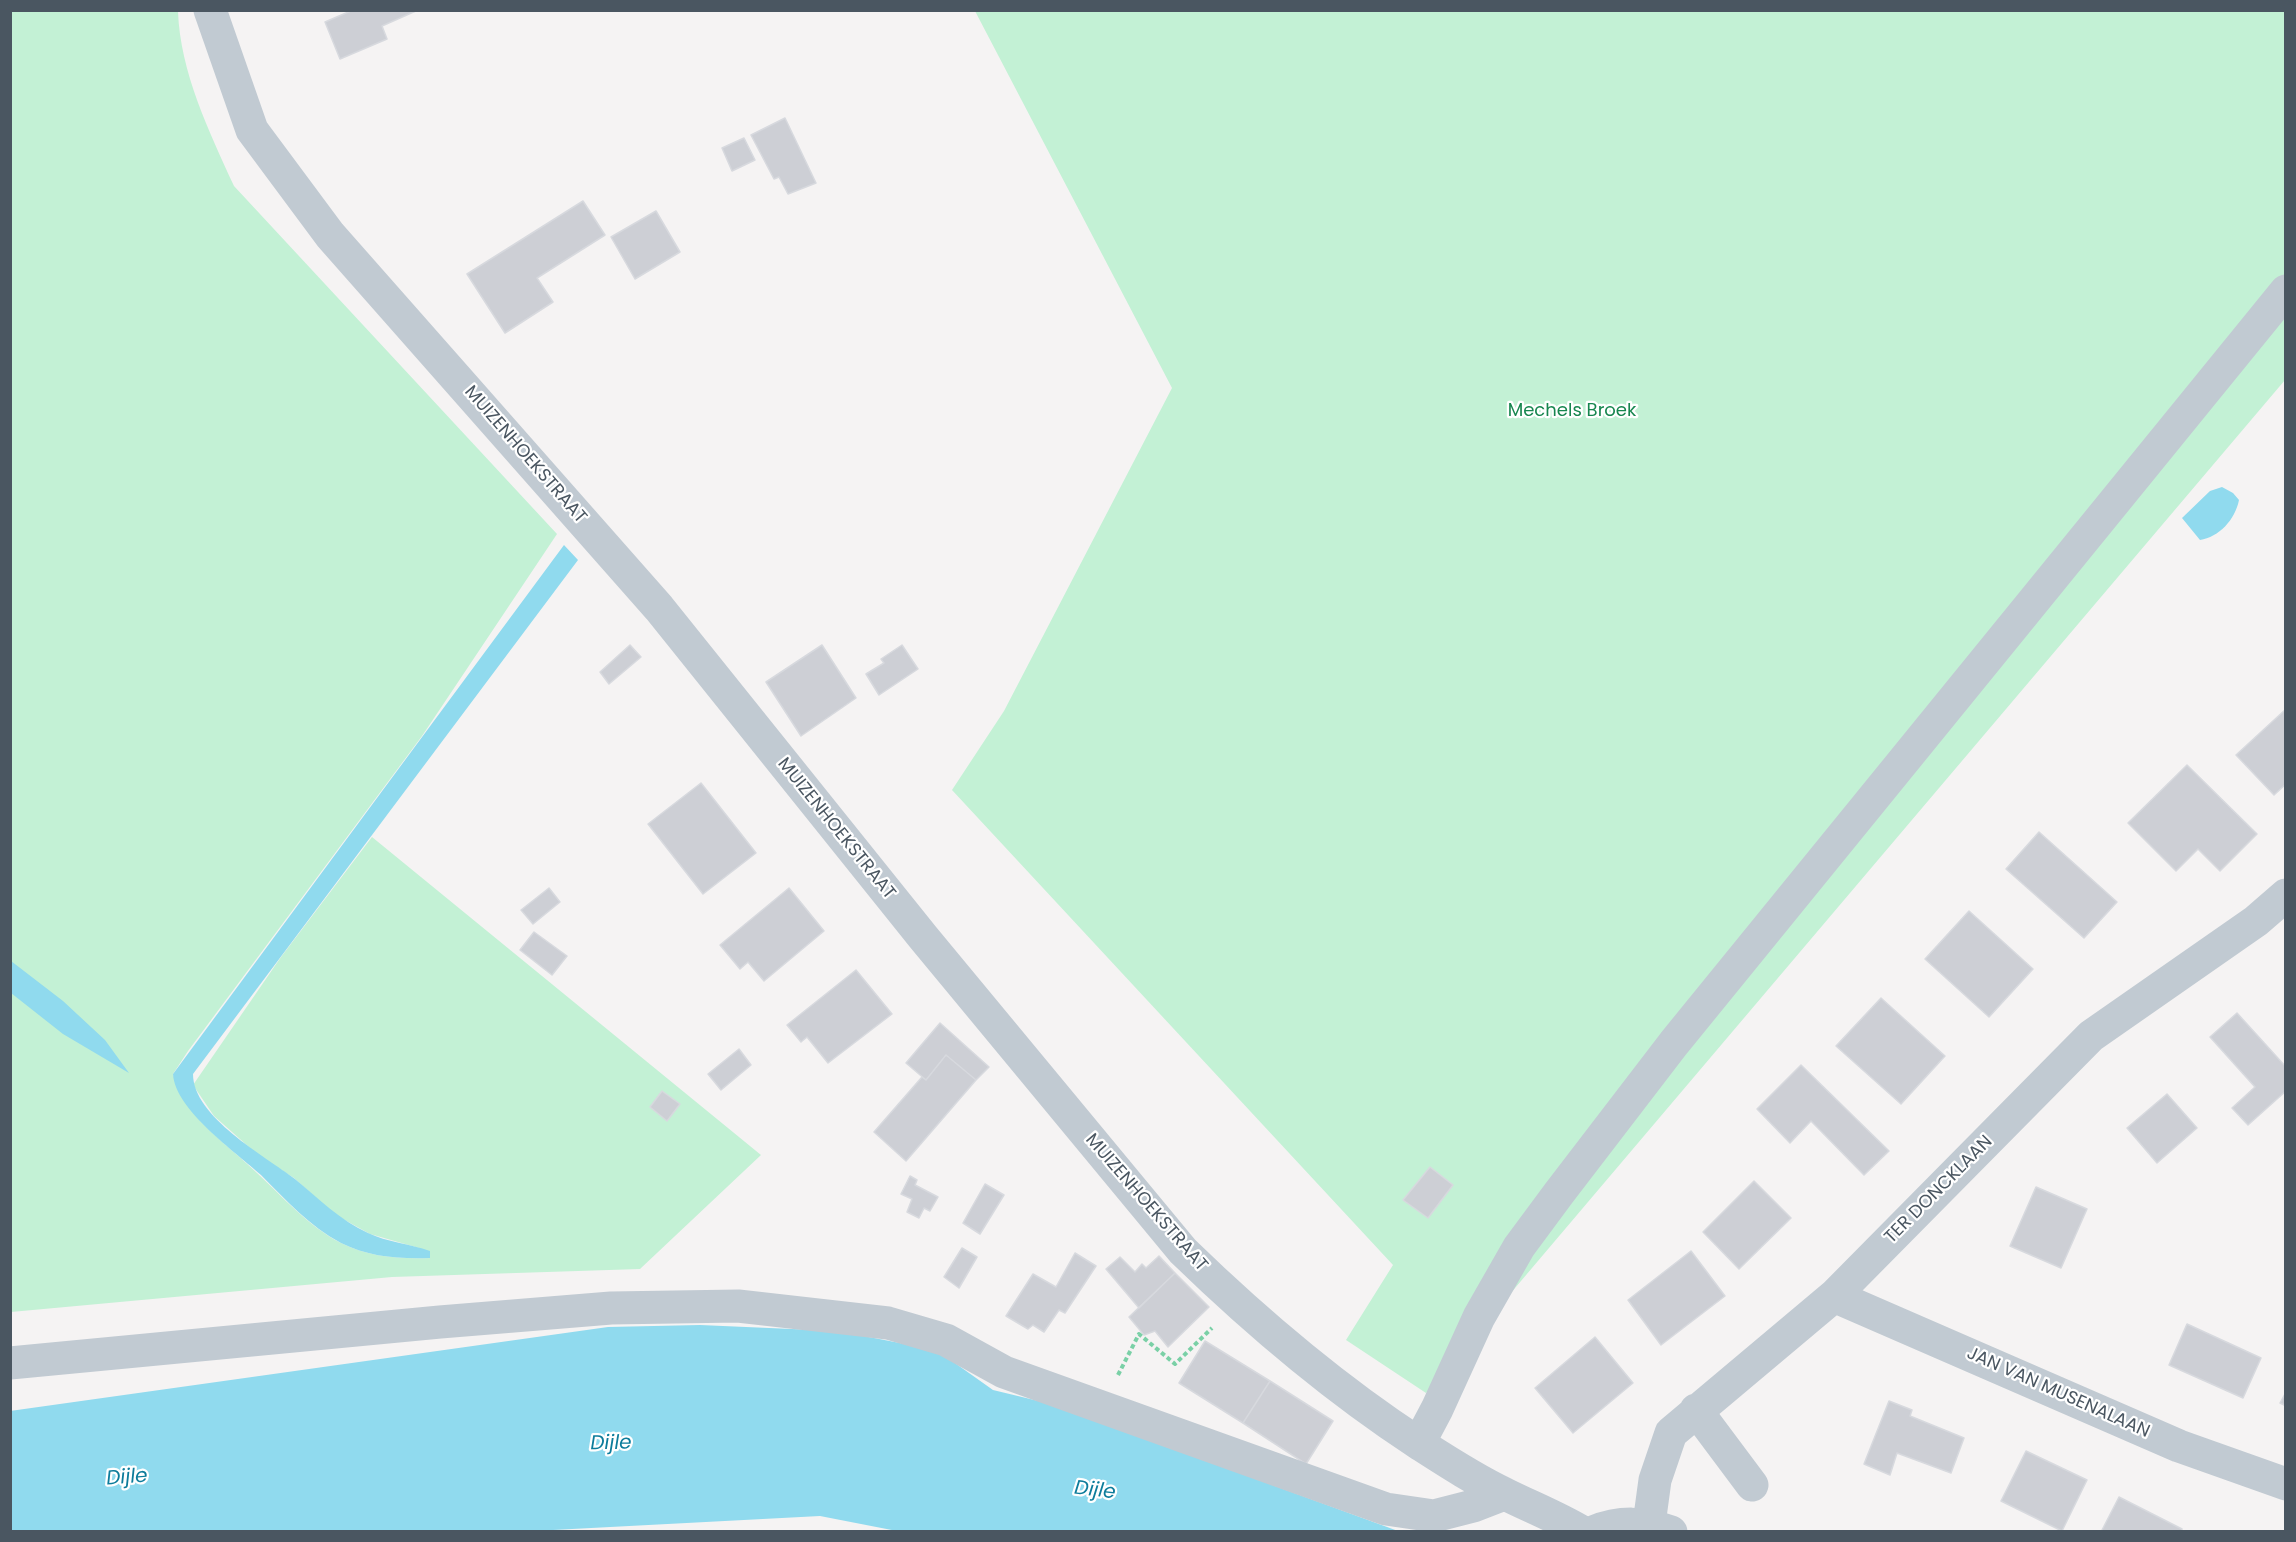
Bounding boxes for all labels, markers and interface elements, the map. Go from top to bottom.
street label: MUIZENHOEKSTRAAT [459,382,591,528]
park label: Mechels Broek [1508,400,1636,422]
street label: MUIZENHOEKSTRAAT [772,754,900,904]
street label: MUIZENHOEKSTRAAT [1080,1130,1212,1276]
street label: TER DONCKLAAN [1881,1132,1997,1248]
street label: JAN VAN MUSENALAAN [1963,1343,2153,1443]
water label: Dijle [590,1432,632,1456]
water label: Dijle [106,1465,148,1491]
water label: Dijle [1073,1477,1117,1505]

